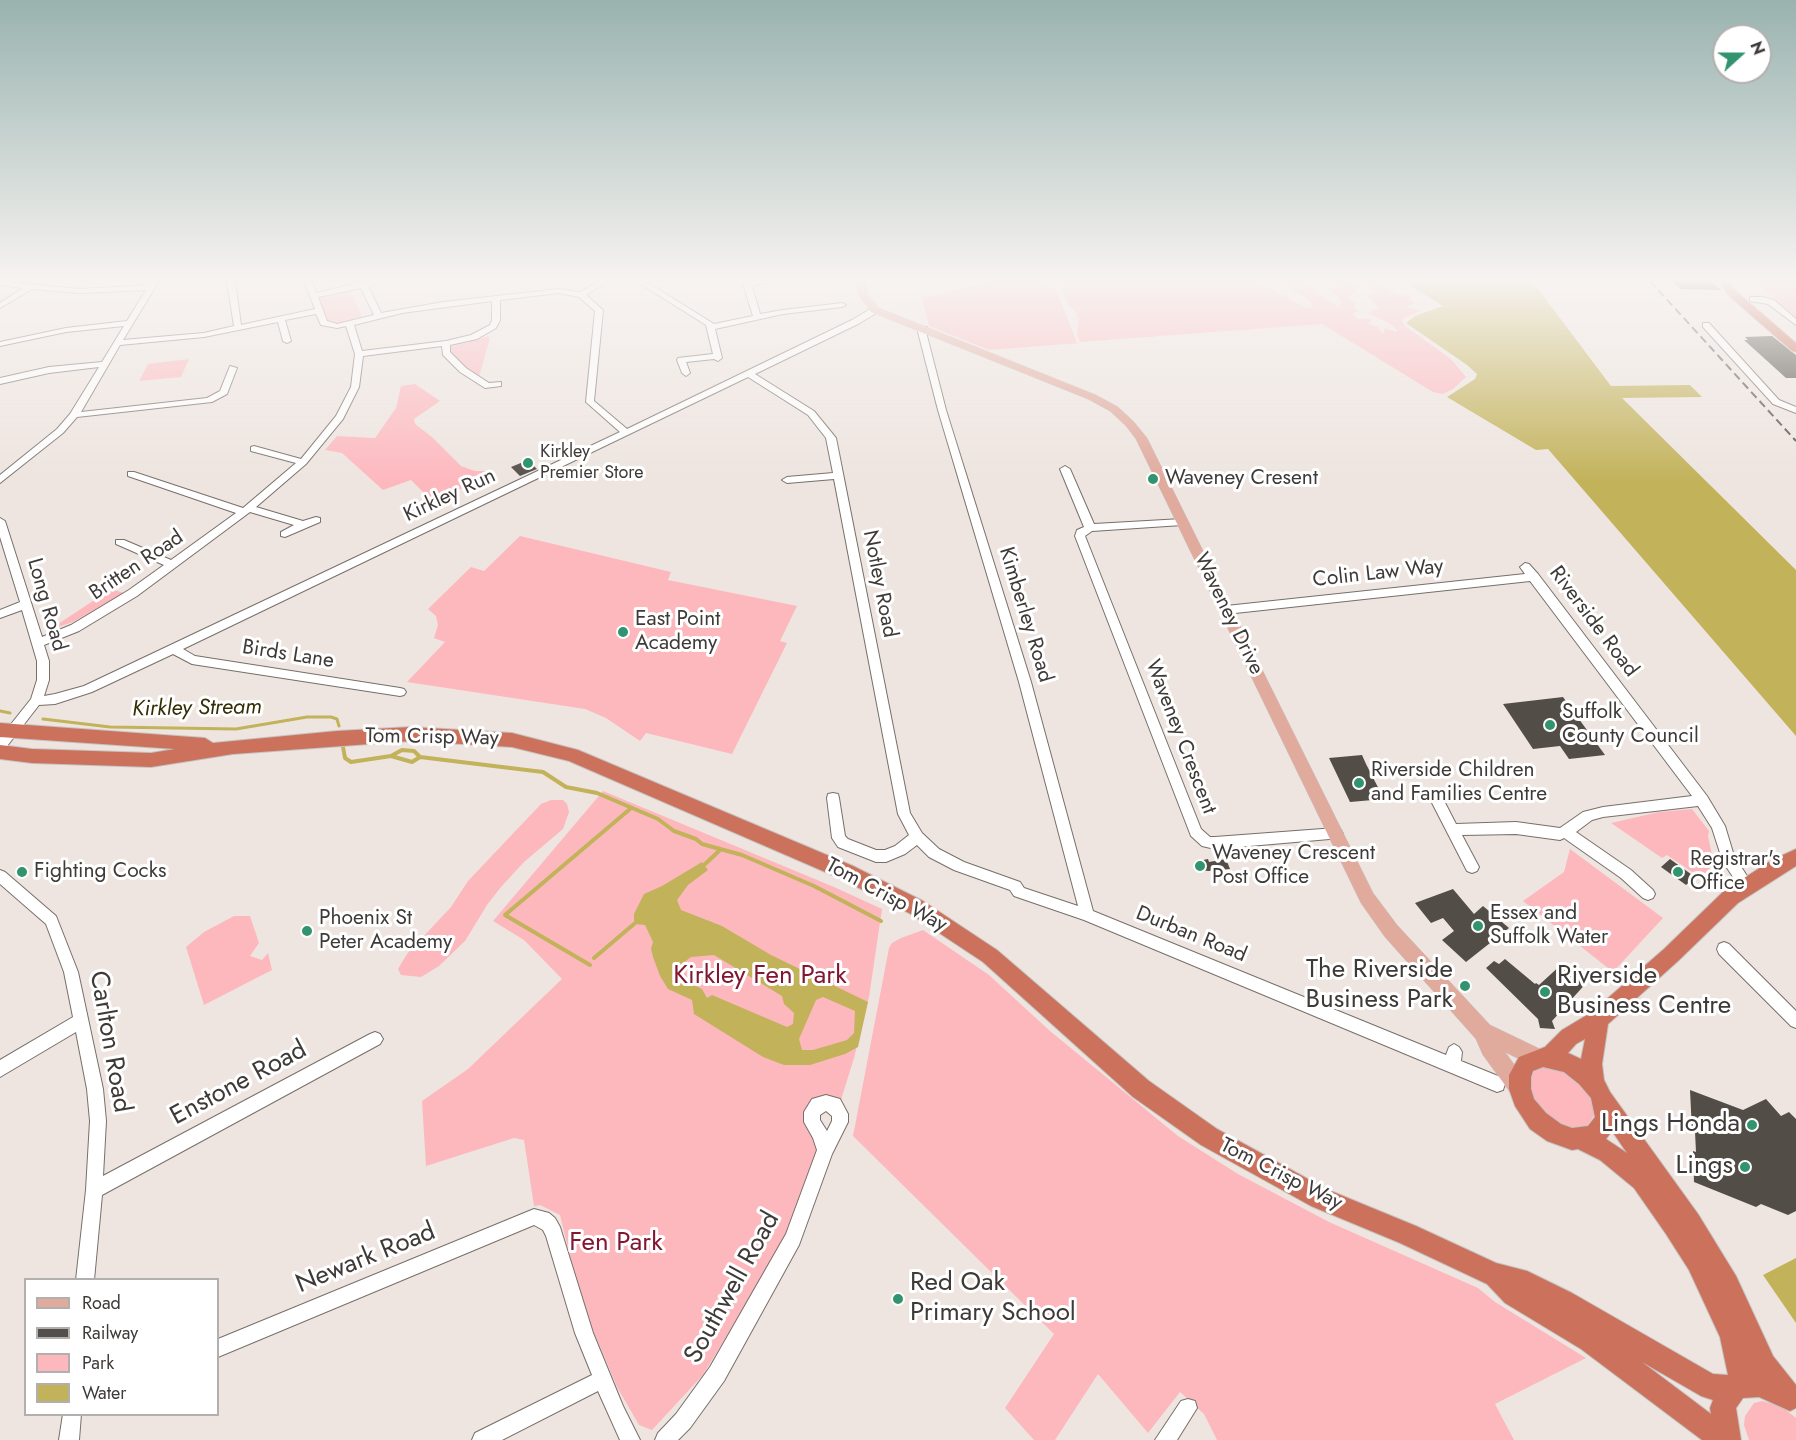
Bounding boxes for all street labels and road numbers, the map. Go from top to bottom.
street label: Kirkley Run [400,464,500,528]
street label: Britten Road [85,525,189,607]
street label: Notley Road [856,528,902,640]
street label: Kimberley Road [993,544,1057,686]
street label: Waveney Drive [1188,549,1268,679]
street label: Colin Law Way [1311,555,1445,593]
street label: Long Road [21,556,71,654]
street label: Riverside Road [1543,562,1643,682]
street label: Birds Lane [240,635,336,675]
street label: Waveney Crescent [1139,656,1221,818]
street label: Tom Crisp Way [365,724,499,752]
street label: Tom Crisp Way [821,854,951,938]
street label: Durban Road [1132,901,1250,969]
street label: Carlton Road [81,969,137,1115]
street label: Enstone Road [166,1035,312,1133]
street label: Tom Crisp Way [1216,1133,1346,1217]
street label: Southwell Road [679,1207,787,1369]
street label: Newark Road [292,1217,440,1301]

